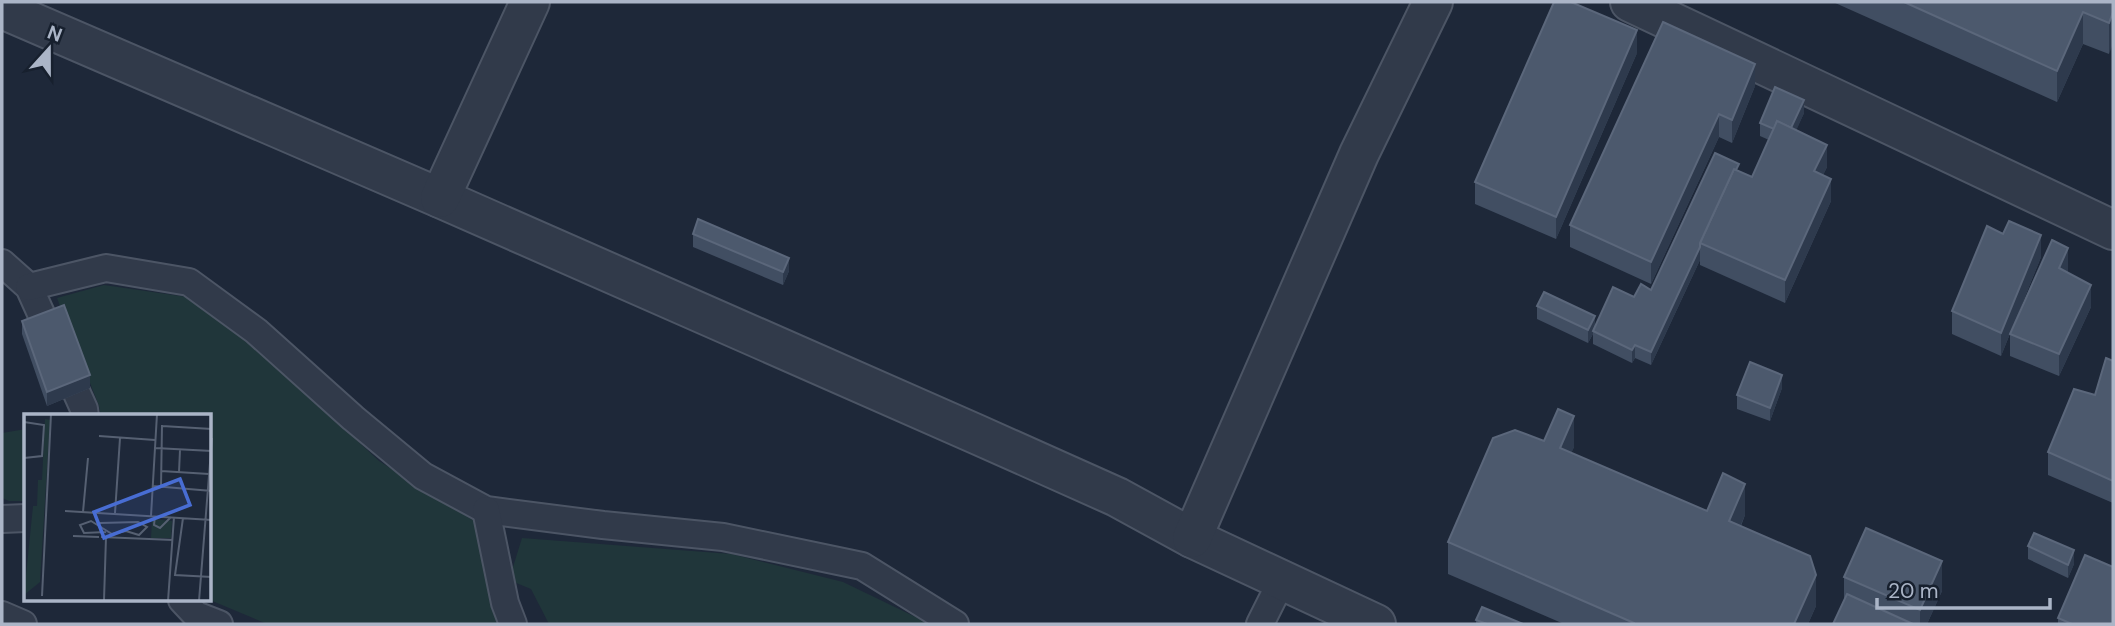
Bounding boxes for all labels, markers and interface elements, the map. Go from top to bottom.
north arrow [14,14,84,84]
text: N [44,19,66,48]
inset map [24,414,212,602]
scale bar [1877,566,2050,610]
text: 20 m [1888,577,1939,605]

